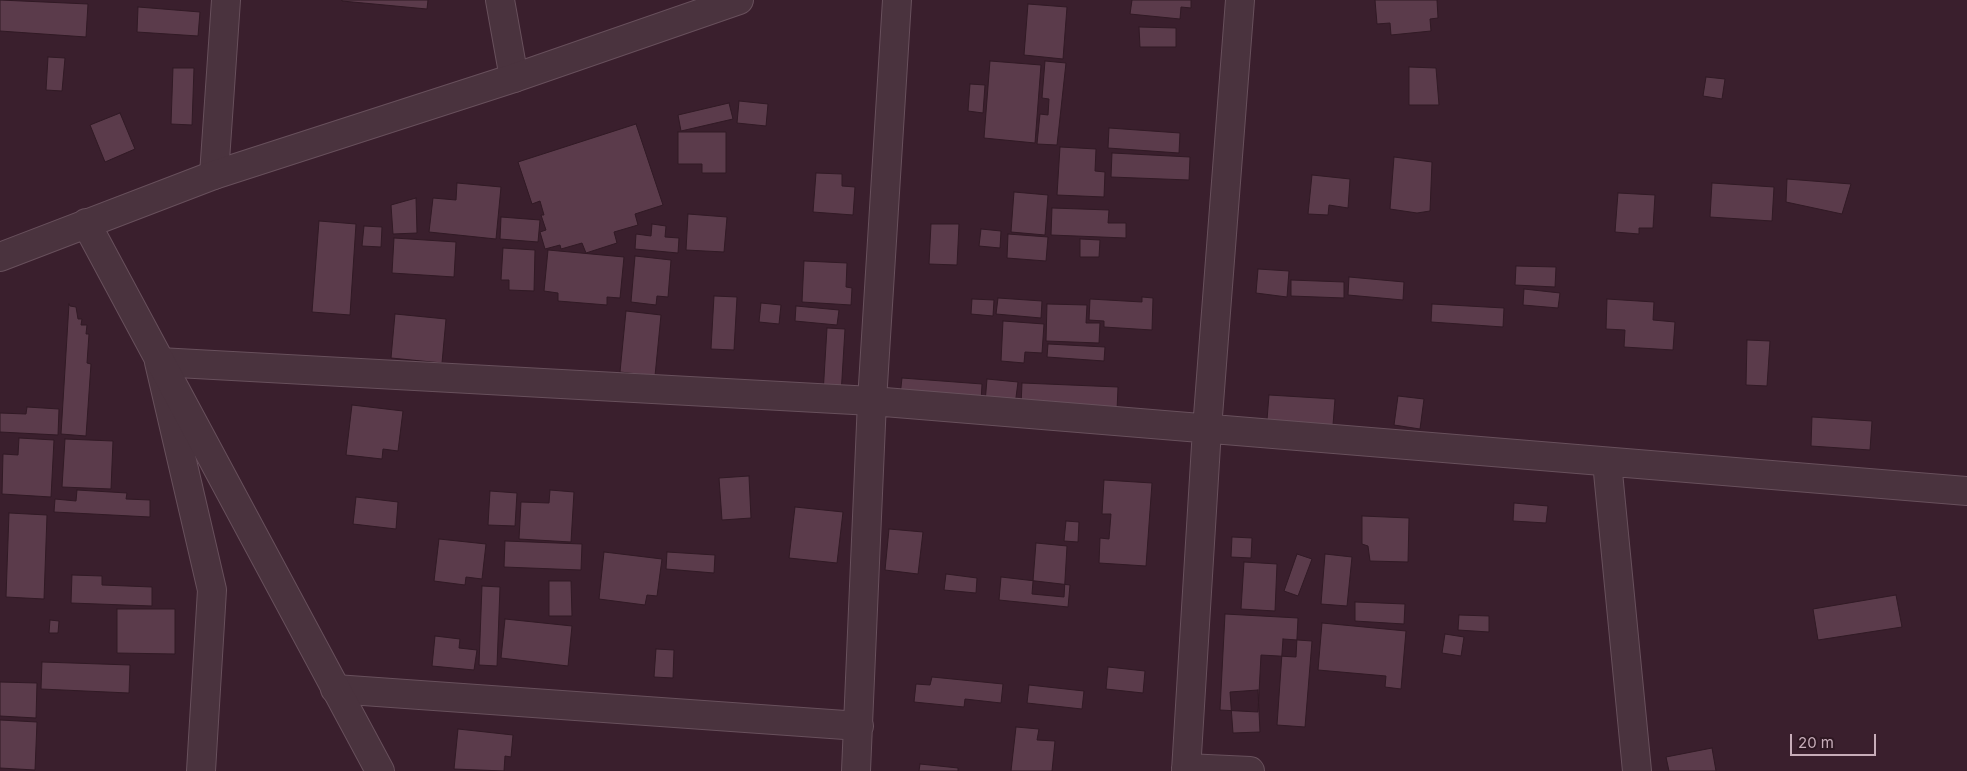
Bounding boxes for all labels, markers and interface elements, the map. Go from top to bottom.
scale bar [1792,724,1878,756]
text: 20 m [1798,733,1834,752]

